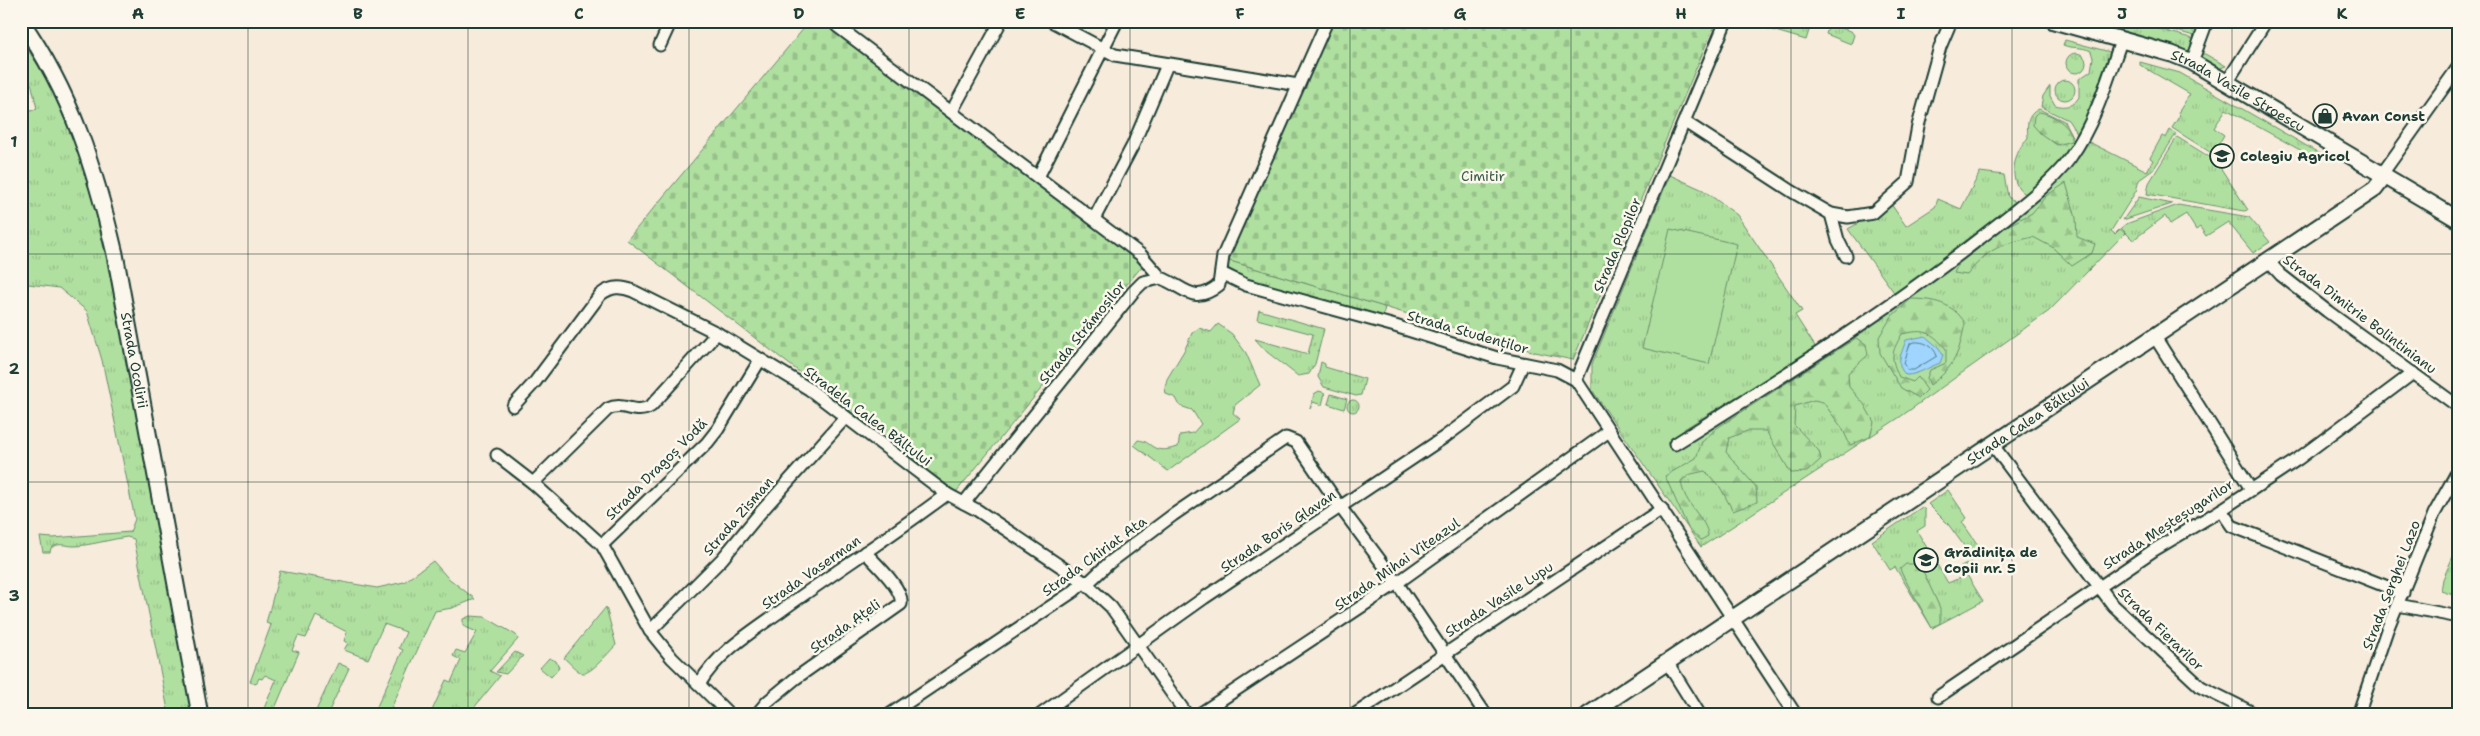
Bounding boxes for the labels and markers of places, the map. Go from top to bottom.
shop icon: Avan Const [2312,103,2338,129]
place label: Avan Const [2342,107,2425,125]
school or university icon: Colegiu Agricol [2209,143,2235,169]
place label: Colegiu Agricol [2240,147,2350,165]
place label: Grădinița de Copii nr. 5 [1944,543,2038,577]
school or university icon: Grădinița de Copii nr. 5 [1913,547,1939,573]

